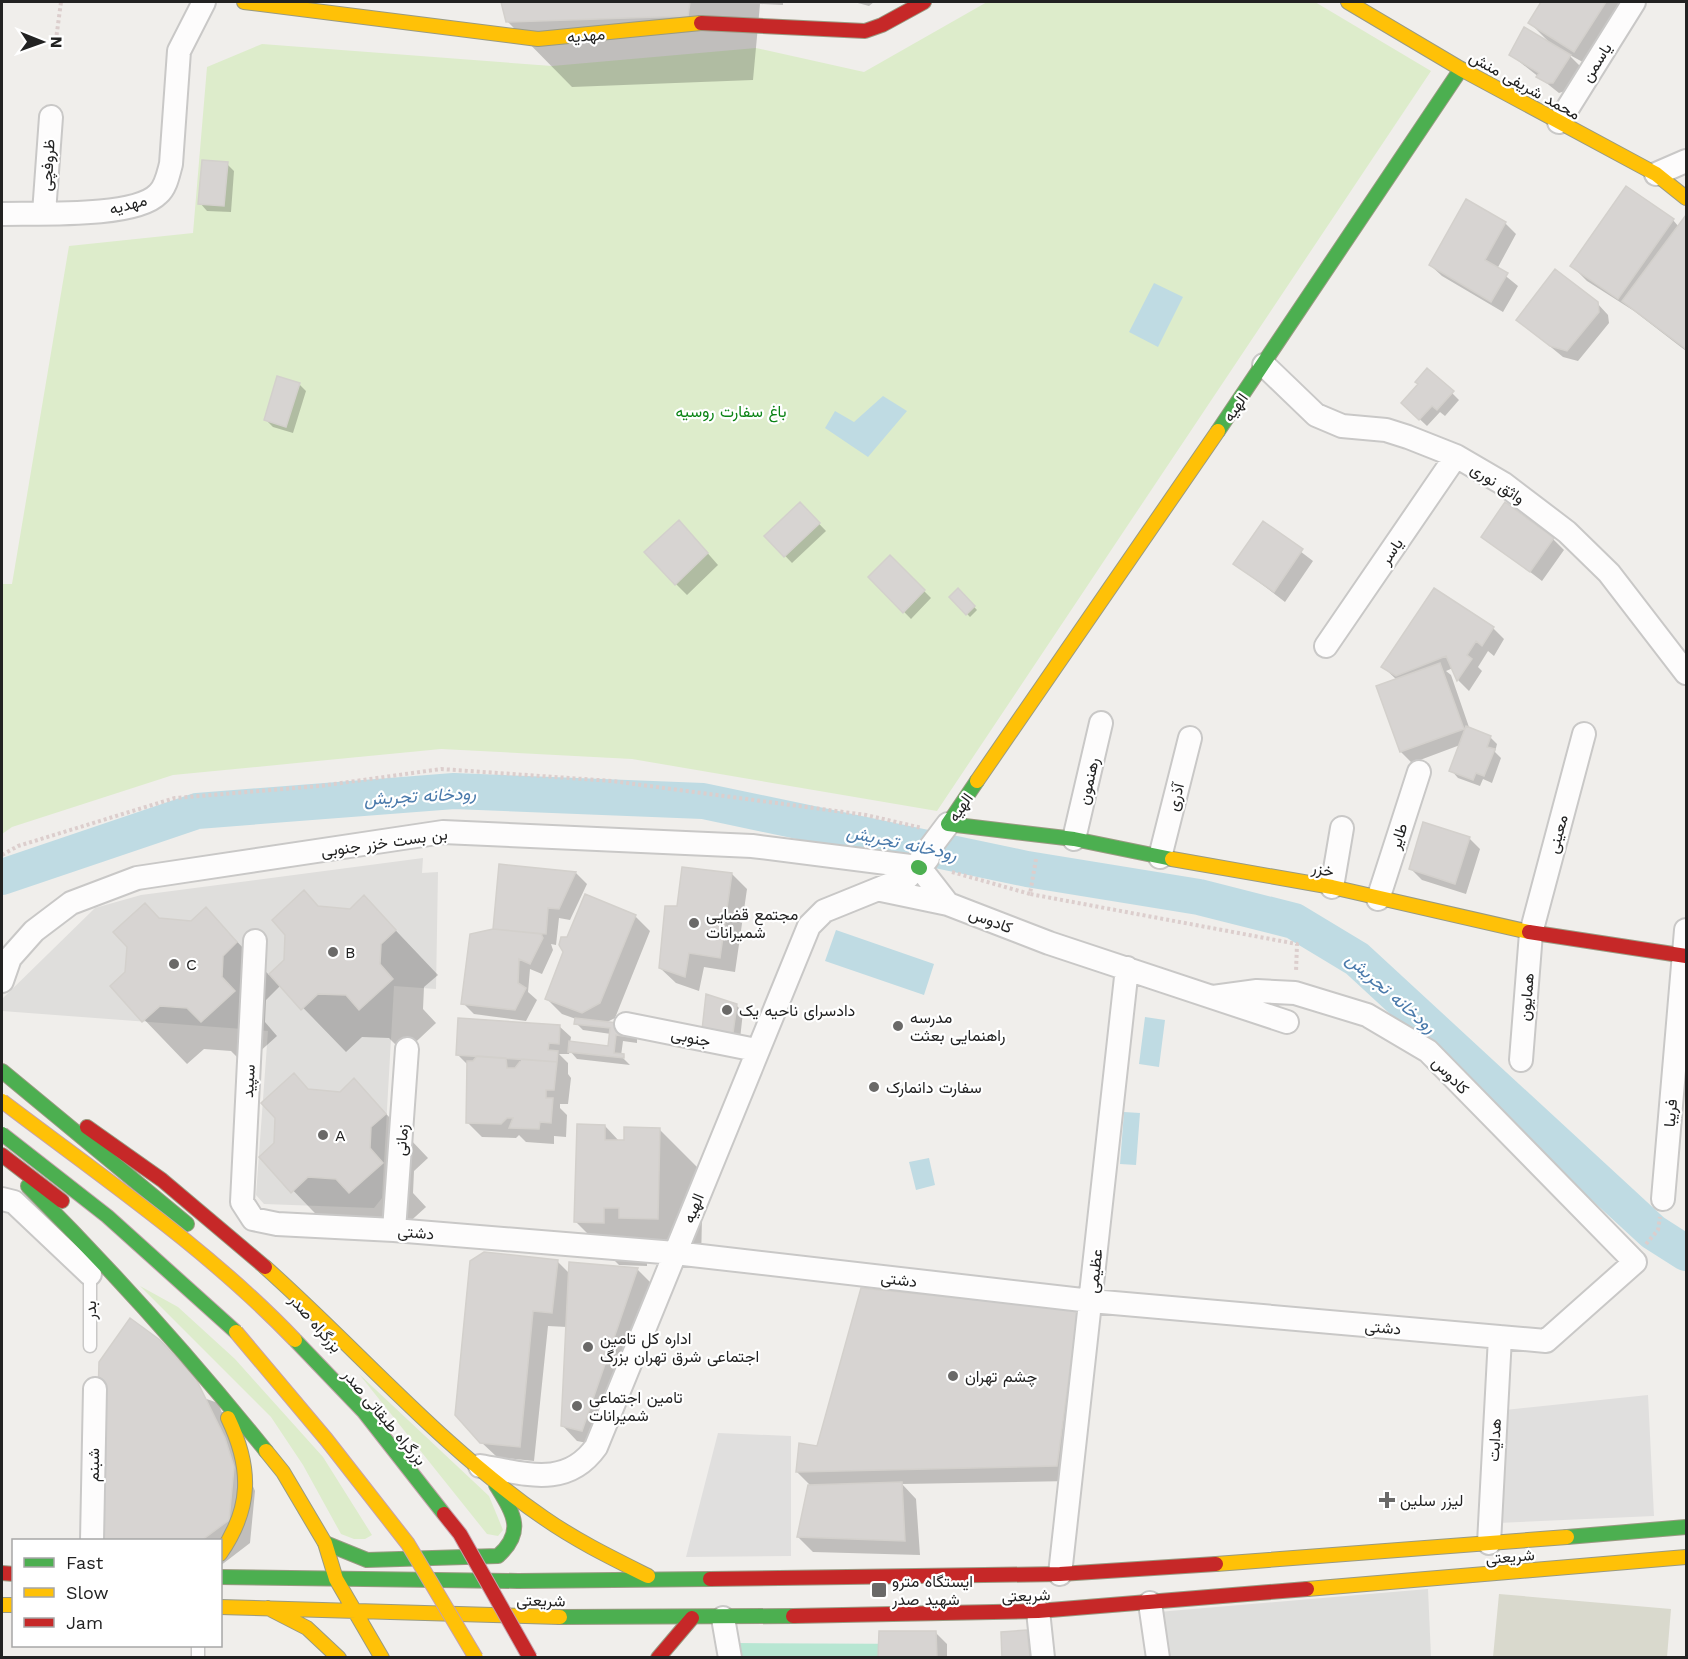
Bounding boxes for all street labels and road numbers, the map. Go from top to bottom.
street label: مهدیه [566,24,606,48]
street label: یاسمن [1577,39,1617,86]
street label: محمد شریفی منش [1465,47,1584,125]
street label: ظروفچی [36,138,61,192]
street label: مهدیه [107,190,149,220]
street label: الهیه [1219,389,1253,426]
street label: واثق نوری [1466,459,1528,509]
street label: یاسر [1375,534,1408,570]
street label: رهنمون [1074,756,1104,807]
street label: آذری [1163,780,1189,813]
street label: الهیه [944,789,978,826]
street label: معینی [1543,813,1573,856]
street label: طایر [1385,821,1413,853]
street label: بن بست خزر جنوبی [320,824,449,862]
street label: خزر [1309,858,1336,882]
street label: کادوس [966,904,1015,938]
street label: همایون [1515,972,1539,1022]
street label: جنوبی [669,1024,713,1052]
street label: کادوس [1427,1053,1473,1099]
street label: سپید [238,1064,261,1098]
street label: فریبا [1660,1098,1682,1128]
street label: زمانی [391,1123,413,1157]
street label: الهیه [679,1191,709,1226]
street label: دشتی [397,1221,435,1245]
street label: عظیمی [1083,1248,1107,1294]
street label: دشتی [880,1268,918,1292]
street label: بزرگراه صدر [284,1290,346,1357]
street label: بدر [81,1300,101,1321]
street label: دشتی [1364,1316,1402,1340]
street label: بزرگراه طبقاتی صدر [337,1365,430,1470]
street label: هدایت [1484,1418,1505,1462]
street label: شبنم [84,1448,104,1482]
street label: شریعتی [1485,1545,1535,1569]
street label: شریعتی [1001,1585,1051,1607]
street label: شریعتی [516,1591,566,1611]

